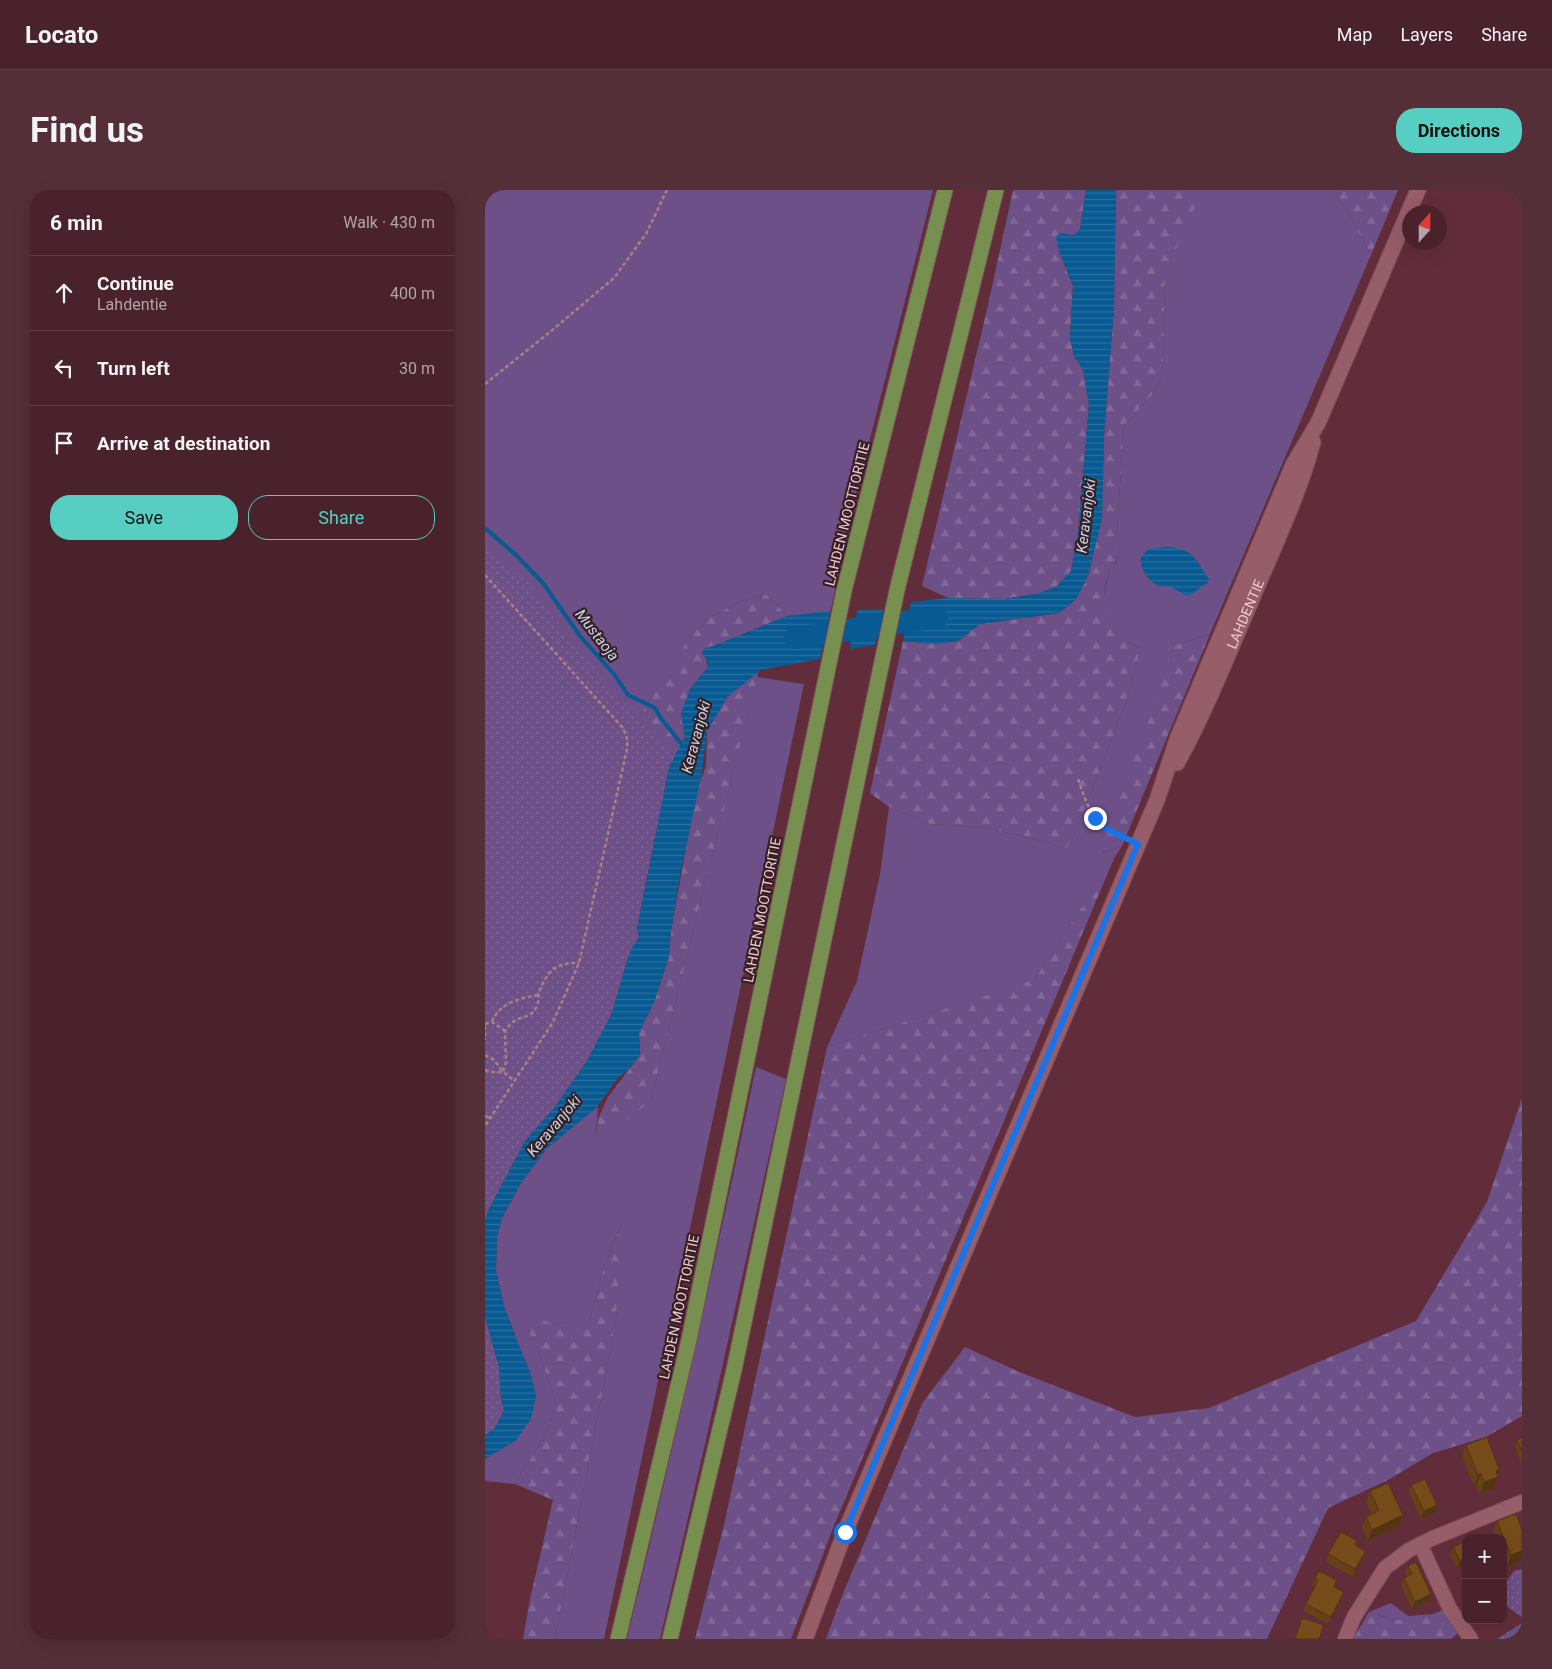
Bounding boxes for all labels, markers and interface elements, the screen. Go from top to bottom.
text: Locato [25,21,98,49]
text: Map [1337,24,1372,45]
text: Layers [1400,24,1453,45]
text: Share [1481,24,1527,45]
button: Directions [1396,108,1522,153]
text: Find us [30,110,144,151]
north arrow [1402,205,1447,250]
text: 6 min [50,211,103,235]
text: Walk · 430 m [343,213,435,232]
text: Continue [97,272,174,295]
icon: ahead [50,279,78,307]
text: 400 m [390,284,435,303]
text: Lahdentie [97,295,167,314]
icon: left [50,354,78,382]
text: Turn left [97,357,170,380]
text: 30 m [399,359,435,378]
icon: arrive [50,429,78,457]
text: Arrive at destination [97,432,270,455]
street label: LAHDEN MOOTTORITIE [821,441,873,587]
water label: Keravanjoki [1073,477,1100,554]
button: Save [50,495,238,540]
button: Share [248,495,435,540]
street label: LAHDENTIE [1224,577,1267,651]
water label: Mustaoja [571,606,623,664]
water label: Keravanjoki [678,698,714,775]
route end [1084,807,1107,830]
street label: LAHDEN MOOTTORITIE [740,836,784,984]
water label: Keravanjoki [523,1091,585,1160]
street label: LAHDEN MOOTTORITIE [656,1233,702,1381]
route start [834,1521,857,1544]
map controls [1462,1534,1507,1624]
button: + [1462,1534,1507,1579]
button: − [1462,1579,1507,1624]

